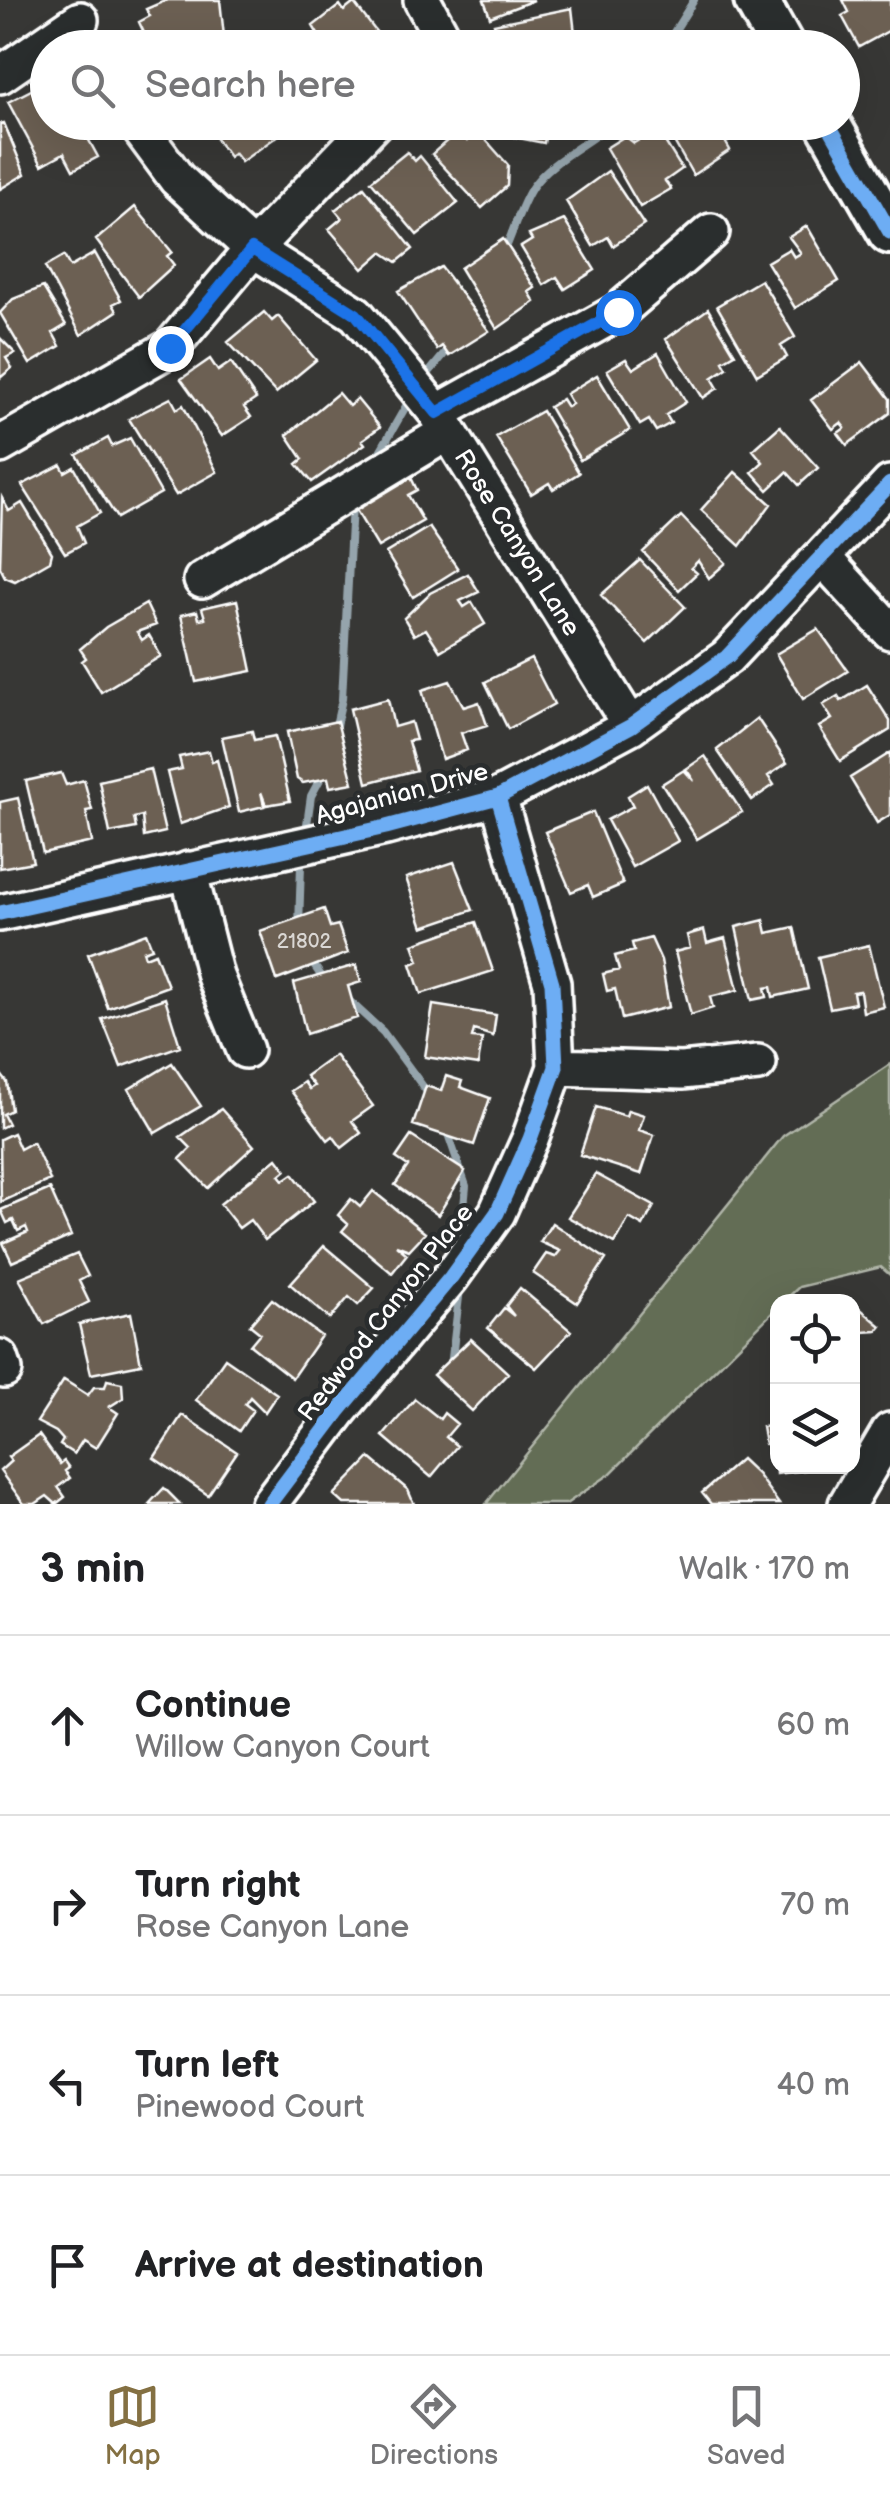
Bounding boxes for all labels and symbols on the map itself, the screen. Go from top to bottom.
route start [596,290,642,336]
route end [148,326,194,372]
street label: Rose Canyon Lane [447,444,587,642]
street label: Agajanian Drive [312,756,492,832]
house number: 21802 [277,930,331,954]
street label: Redwood Canyon Place [292,1198,481,1428]

